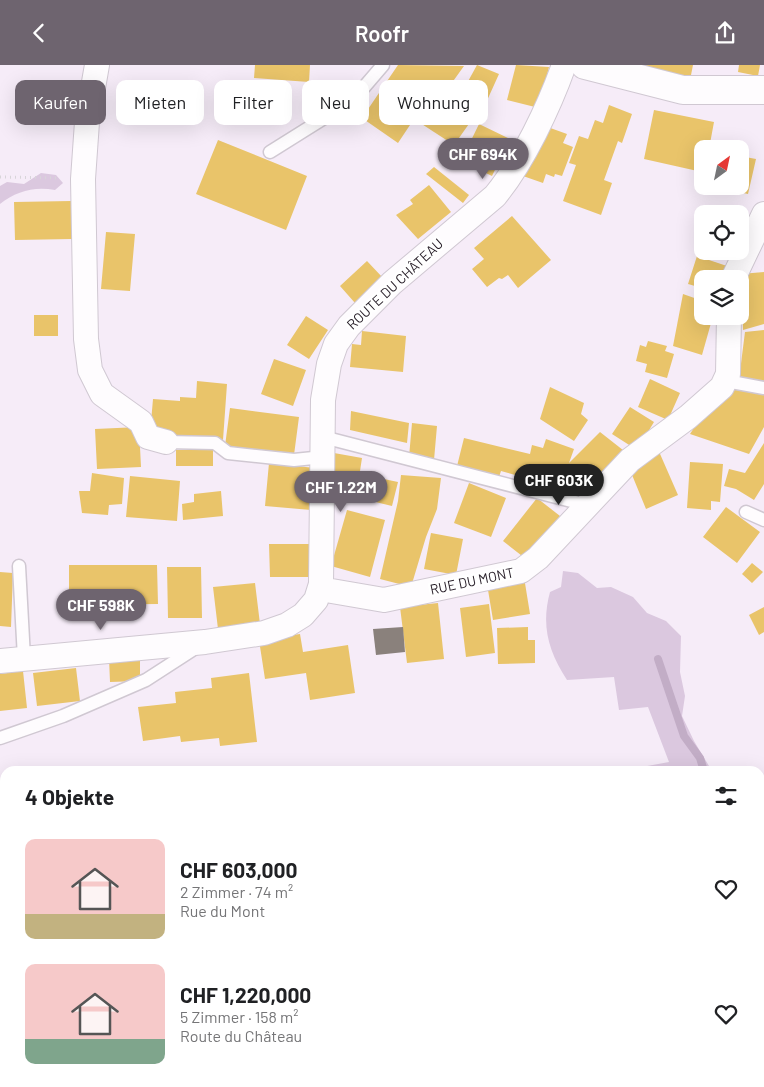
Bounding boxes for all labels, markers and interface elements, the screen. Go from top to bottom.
icon: back [25,19,53,47]
icon: share [711,19,739,47]
text: Roofr [355,20,409,46]
chip: Kaufen [15,80,106,125]
chip: Mieten [116,80,204,125]
chip: Filter [214,80,292,125]
chip: Neu [302,80,369,125]
chip: Wohnung [379,80,488,125]
pin: CHF 694K [431,137,535,180]
north arrow [694,140,749,195]
map controls [694,140,749,325]
text: CHF 694K [449,144,517,163]
button: locate [694,205,749,260]
street label: ROUTE DU CHÂTEAU [343,235,446,333]
button: layers [694,270,749,325]
pin: CHF 603K [507,463,611,506]
text: CHF 603K [525,470,593,489]
pin: CHF 1.22M [284,471,398,513]
text: CHF 1.22M [305,477,377,496]
street label: RUE DU MONT [428,563,516,598]
pin: CHF 598K [49,589,153,631]
text: CHF 598K [67,595,135,614]
icon: filters [712,782,740,810]
text: 4 Objekte [25,784,114,809]
text: CHF 603,000 [180,857,297,882]
icon: home [65,859,125,919]
icon: heart [712,875,740,903]
text: 2 Zimmer · 74 m² [180,882,293,901]
text: Rue du Mont [180,901,265,920]
text: CHF 1,220,000 [180,982,311,1007]
icon: home [65,984,125,1044]
icon: heart [712,1000,740,1028]
text: 5 Zimmer · 158 m² [180,1007,299,1026]
text: Route du Château [180,1026,302,1045]

